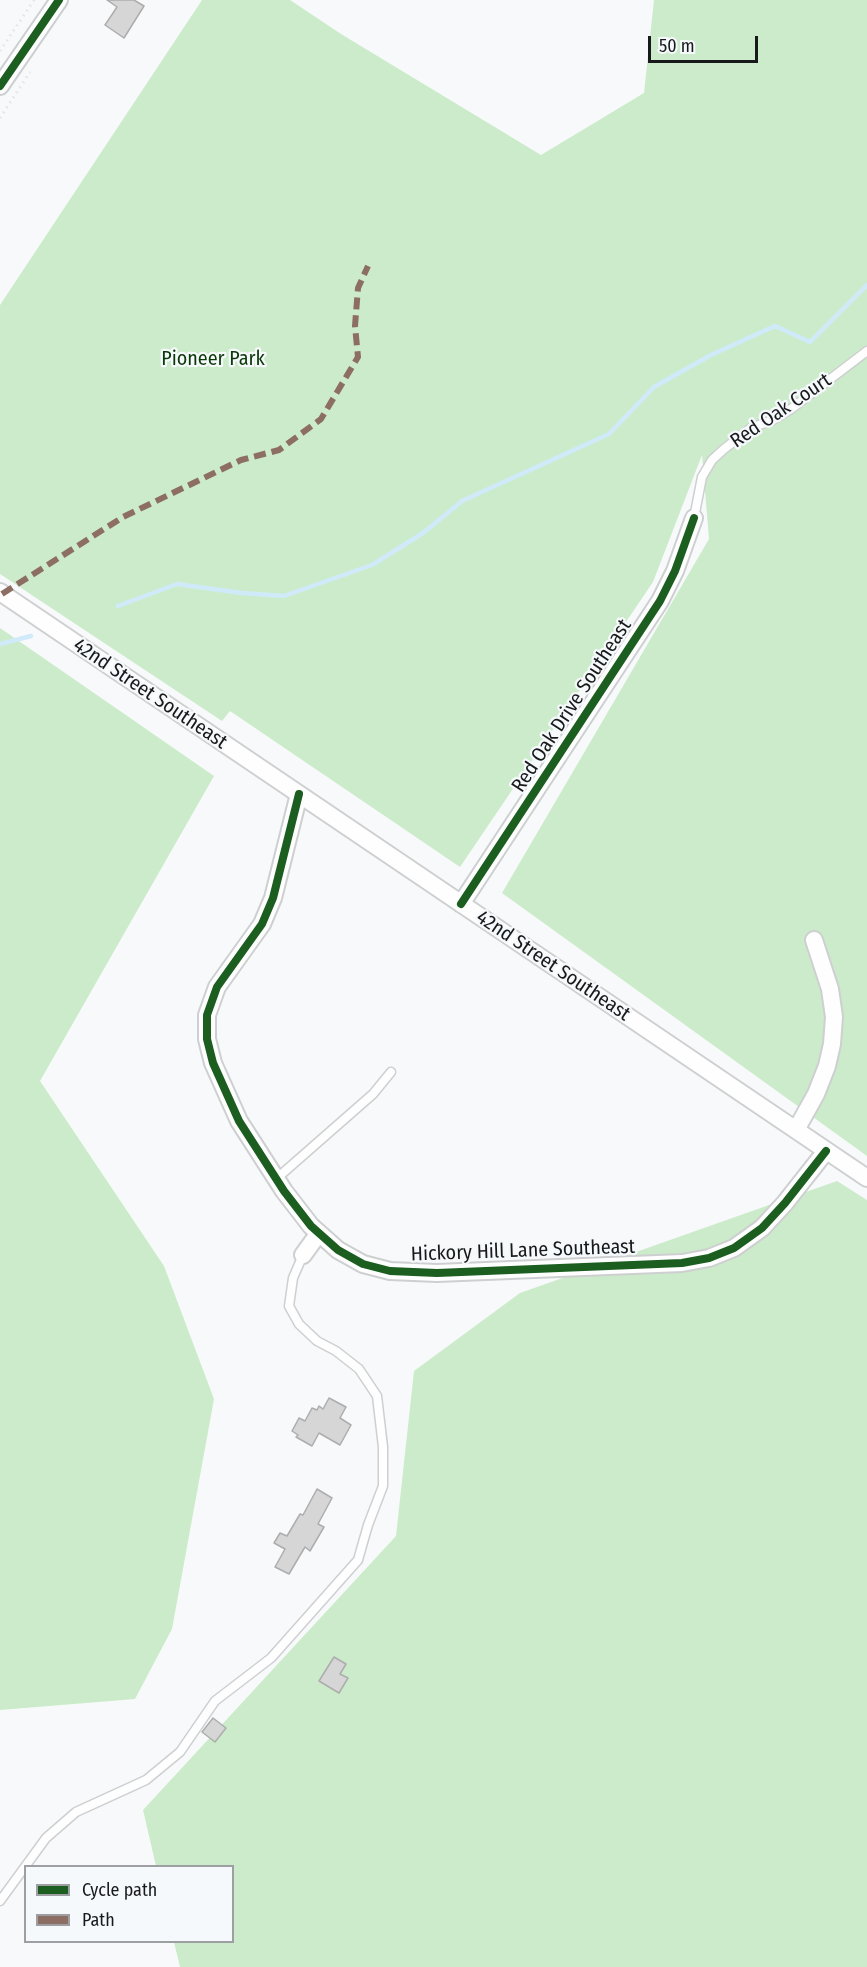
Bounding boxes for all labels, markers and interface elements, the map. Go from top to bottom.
scale bar [651,24,760,62]
text: 50 m [659,35,695,57]
park label: Pioneer Park [161,347,265,371]
street label: Red Oak Court [726,369,836,453]
street label: Red Oak Drive Southeast [507,615,637,797]
street label: 42nd Street Southeast [68,634,232,754]
street label: 42nd Street Southeast [471,906,635,1026]
street label: Hickory Hill Lane Southeast [410,1235,636,1267]
legend [24,1865,234,1943]
text: Cycle path [82,1879,157,1901]
text: Path [82,1909,115,1931]

